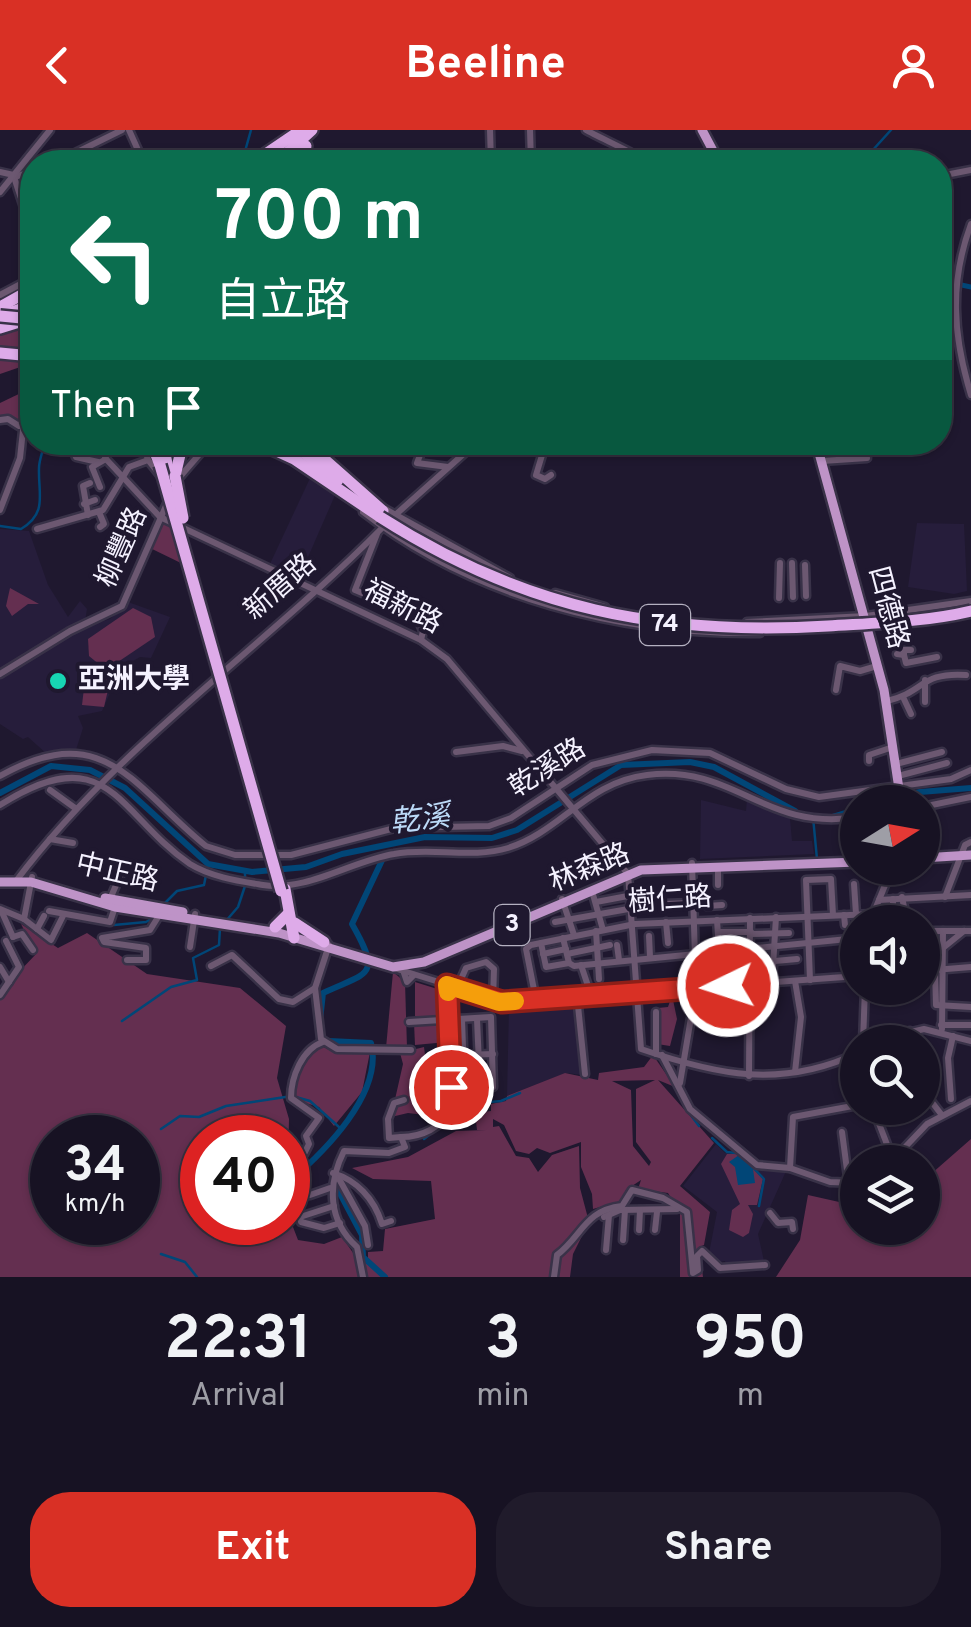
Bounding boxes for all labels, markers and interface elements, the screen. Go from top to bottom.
text: Beeline [405,37,566,94]
icon: back [30,38,85,93]
icon: person [886,38,941,93]
text: 700 m [215,176,424,265]
icon: left [50,190,180,320]
text: 自立路 [215,275,350,332]
icon: arrive [156,380,211,435]
text: Then [50,383,136,432]
street label: 柳豐路 [89,502,157,594]
street label: 新厝路 [237,547,325,629]
street label: 四德路 [859,563,915,653]
street label: 福新路 [356,573,448,643]
road number: 74 [640,605,690,645]
place label: 亞洲大學 [78,663,190,699]
marker: 亞洲大學 [47,670,69,692]
street label: 乾溪路 [503,731,593,807]
north arrow [840,785,940,885]
map controls [840,785,940,1245]
water label: 乾溪 [388,798,456,843]
street label: 林森路 [544,837,636,901]
street label: 中正路 [72,847,162,901]
street label: 樹仁路 [627,880,713,922]
road number: 3 [494,905,530,945]
button: sound [840,905,940,1005]
position arrow [676,934,780,1038]
button: search [840,1025,940,1125]
pin [409,1045,494,1130]
icon: arrive [424,1060,479,1115]
speed limit sign: 40 [180,1115,310,1245]
text: 34 [64,1136,126,1199]
button: layers [840,1145,940,1245]
text: km/h [65,1189,125,1221]
text: 22:31 [164,1304,312,1380]
text: 3 [485,1304,521,1380]
text: 950 [694,1304,807,1380]
text: Arrival [190,1377,286,1417]
text: min [476,1377,530,1417]
text: m [737,1377,764,1417]
button: Exit [30,1492,476,1607]
button: Share [496,1492,941,1607]

